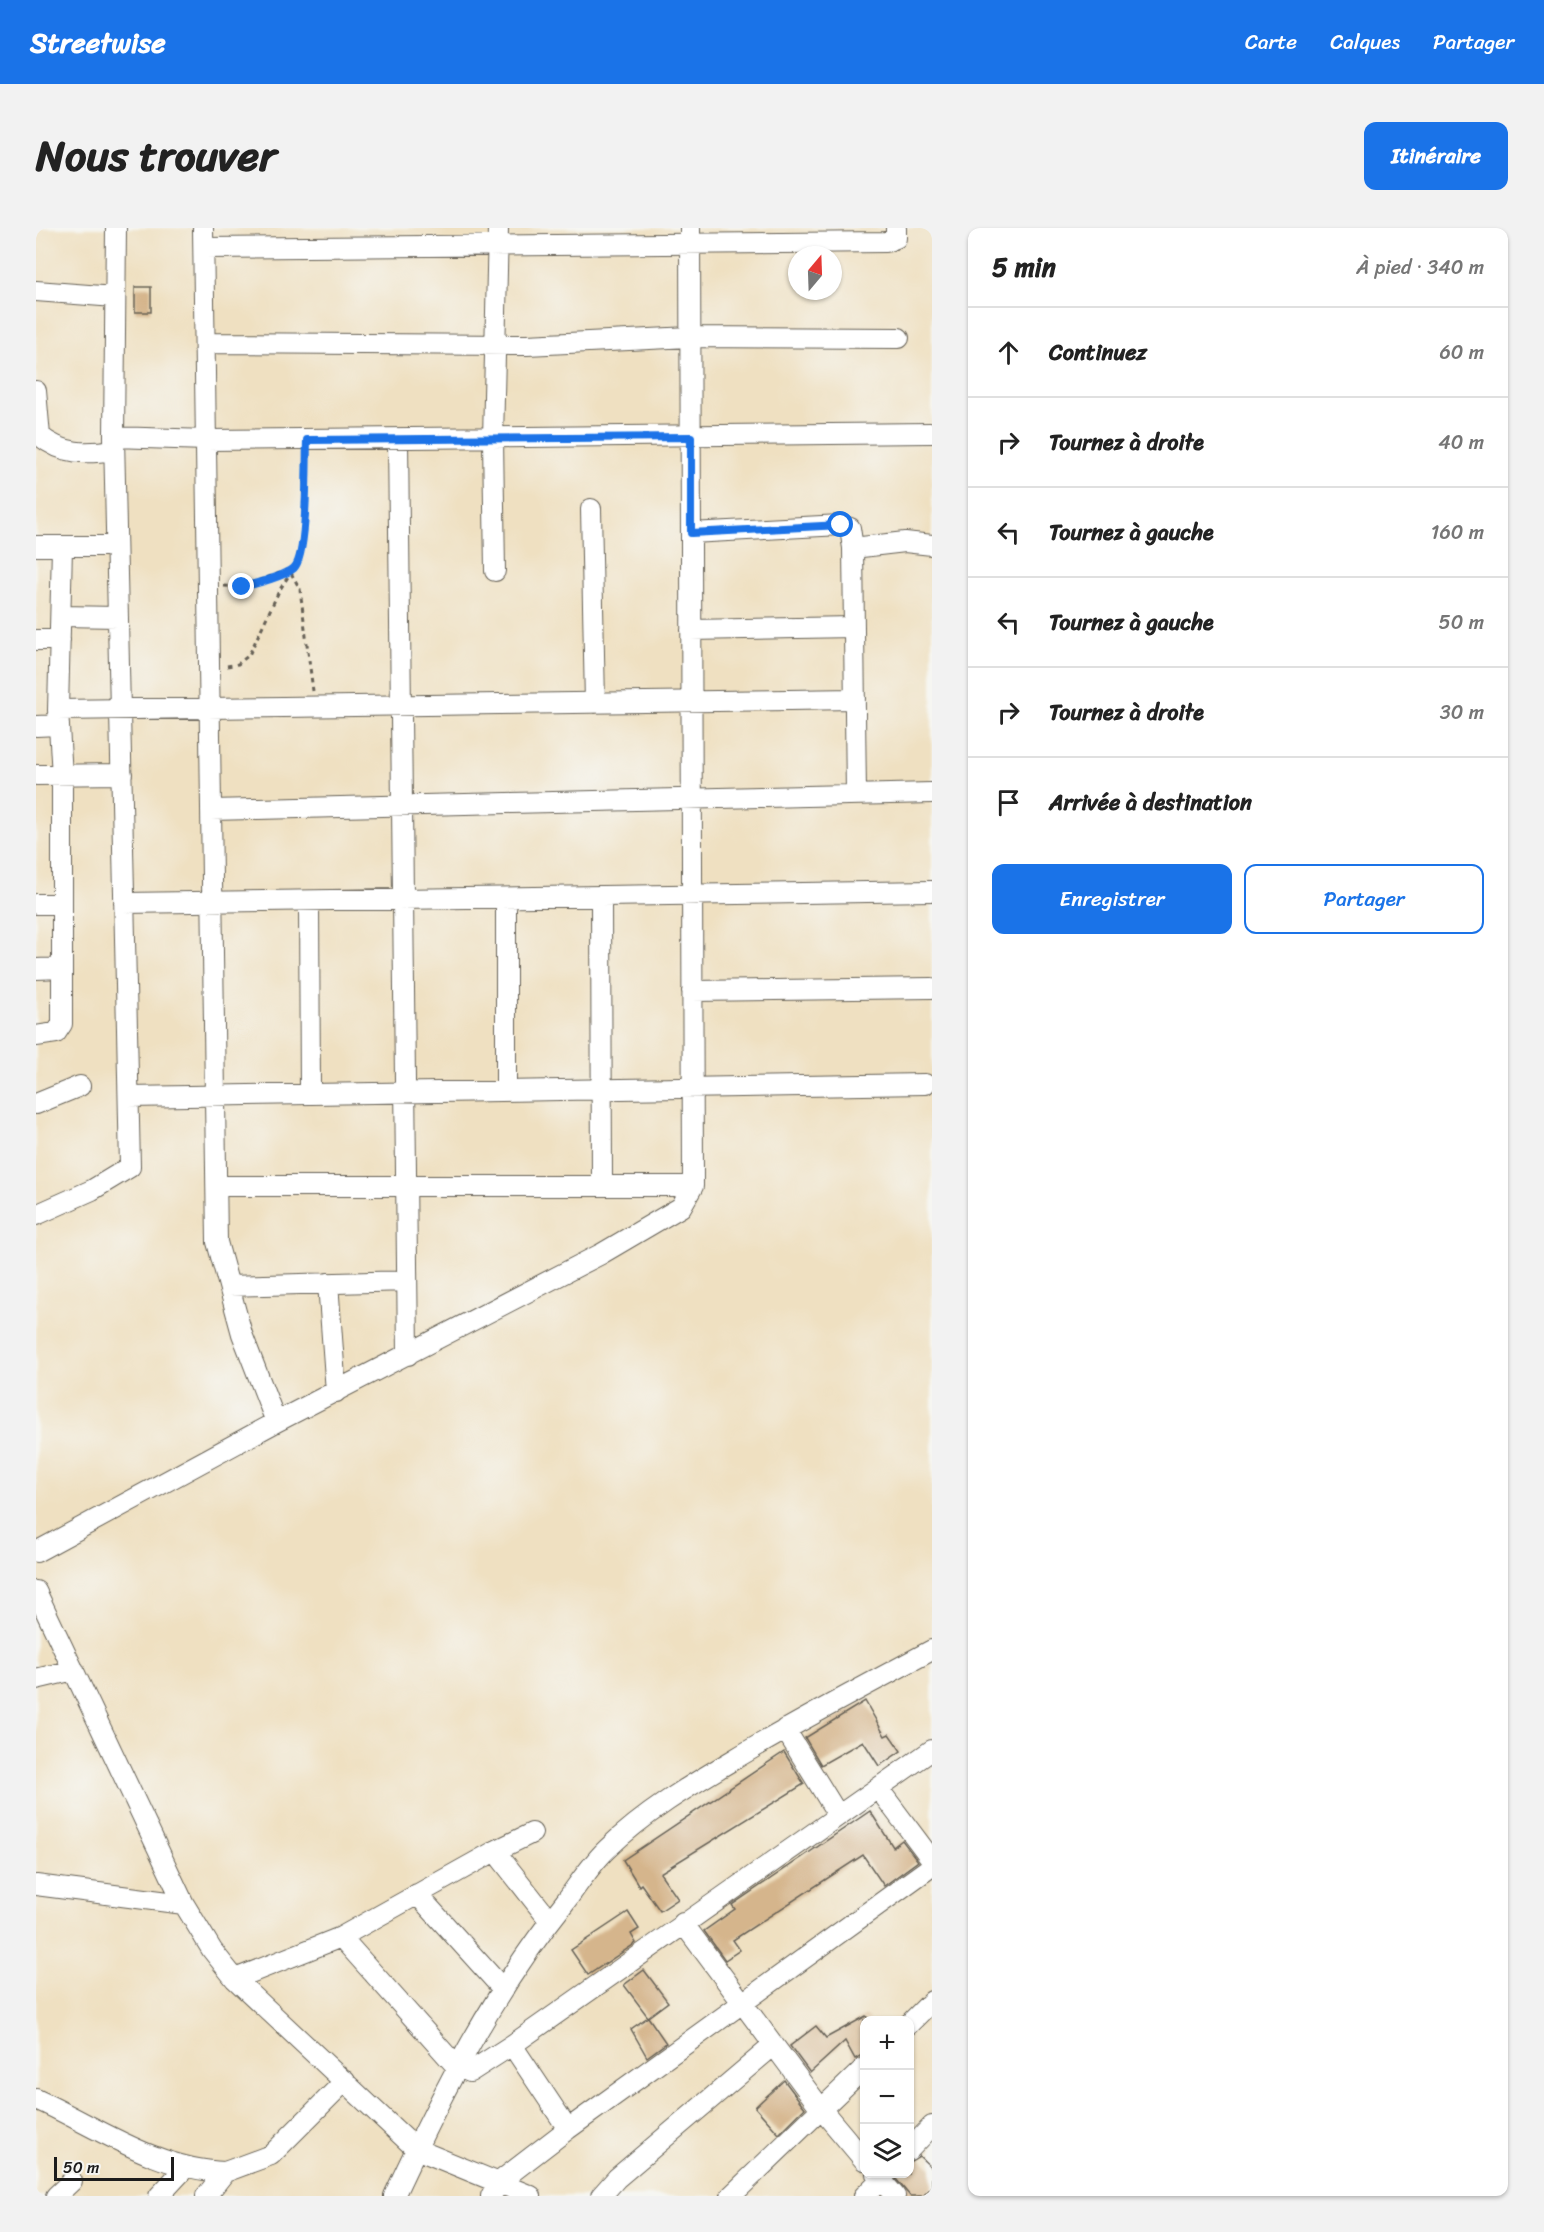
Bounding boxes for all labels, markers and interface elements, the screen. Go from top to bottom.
text: Streetwise [30,18,166,67]
text: Carte [1245,23,1297,61]
text: Calques [1330,23,1400,61]
text: Partager [1433,23,1514,61]
text: Nous trouver [36,119,276,193]
button: Itinéraire [1364,122,1508,190]
text: 5 min [992,244,1056,290]
north arrow [788,246,842,300]
text: À pied · 340 m [1356,250,1484,285]
text: Continuez [1049,333,1147,372]
text: 60 m [1439,335,1484,370]
icon: ahead [992,336,1025,369]
text: Tournez à droite [1049,423,1204,462]
text: 40 m [1438,425,1484,460]
icon: right [992,426,1025,459]
route start [827,511,853,537]
text: Tournez à gauche [1049,513,1214,552]
text: 160 m [1431,515,1484,550]
icon: left [992,516,1025,549]
route end [228,573,254,599]
text: Tournez à gauche [1049,603,1214,642]
text: 50 m [1439,605,1484,640]
icon: left [992,606,1025,639]
text: Tournez à droite [1049,693,1204,732]
text: 30 m [1440,695,1484,730]
icon: right [992,696,1025,729]
text: Arrivée à destination [1049,783,1252,822]
icon: arrive [992,786,1025,819]
button: Enregistrer [992,864,1232,934]
button: Partager [1244,864,1484,934]
map controls [860,2016,914,2178]
button: + [860,2016,914,2070]
button: − [860,2070,914,2124]
button: layers [860,2124,914,2178]
text: 50 m [63,2153,99,2182]
scale bar [54,2154,174,2182]

